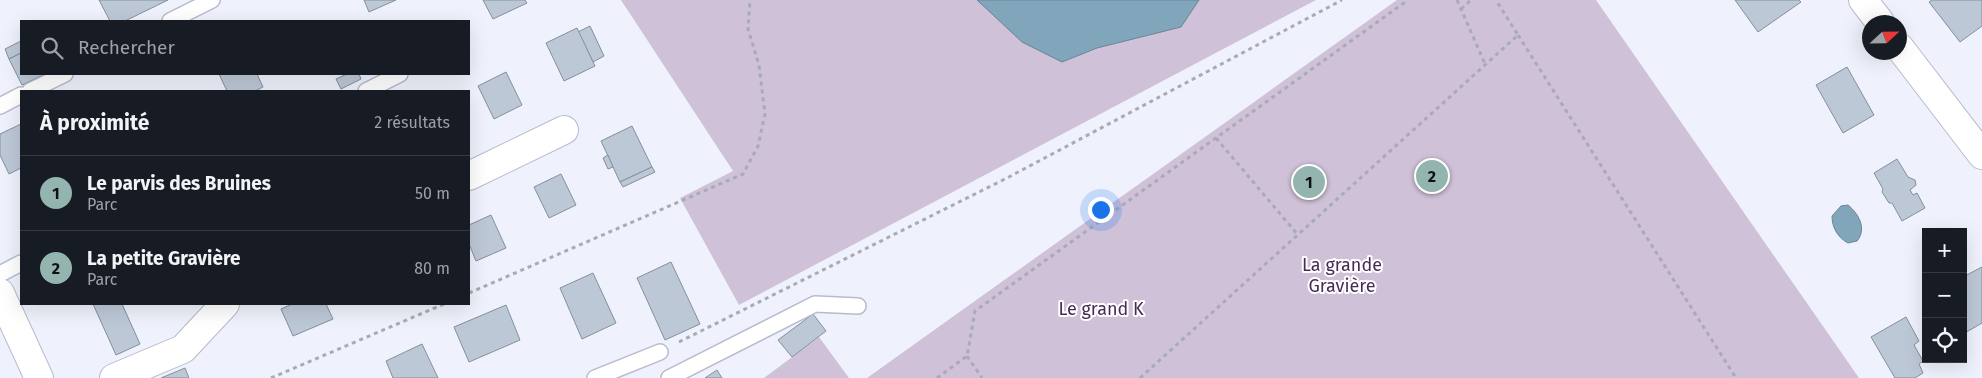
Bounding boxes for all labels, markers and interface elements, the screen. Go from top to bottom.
north arrow [1862,15,1907,60]
search box [20,20,470,75]
icon: search [38,34,66,62]
text: Rechercher [78,36,175,59]
text: À proximité [40,110,149,136]
text: 2 résultats [374,113,450,132]
pin: 2 [1416,157,1448,195]
pin: 1 [1293,163,1325,201]
text: Le parvis des Bruines [87,172,271,195]
text: 1 [52,184,60,203]
text: 50 m [415,184,450,203]
text: Parc [87,195,117,214]
your location [1088,197,1114,223]
map controls [1922,228,1967,363]
button: + [1922,228,1967,273]
text: La petite Gravière [87,247,240,270]
park label: La grande Gravière [1302,254,1382,297]
text: 2 [52,259,60,278]
text: 80 m [414,259,450,278]
text: Parc [87,270,117,289]
button: − [1922,273,1967,318]
park label: Le grand K [1058,298,1144,320]
button: locate [1922,318,1967,363]

